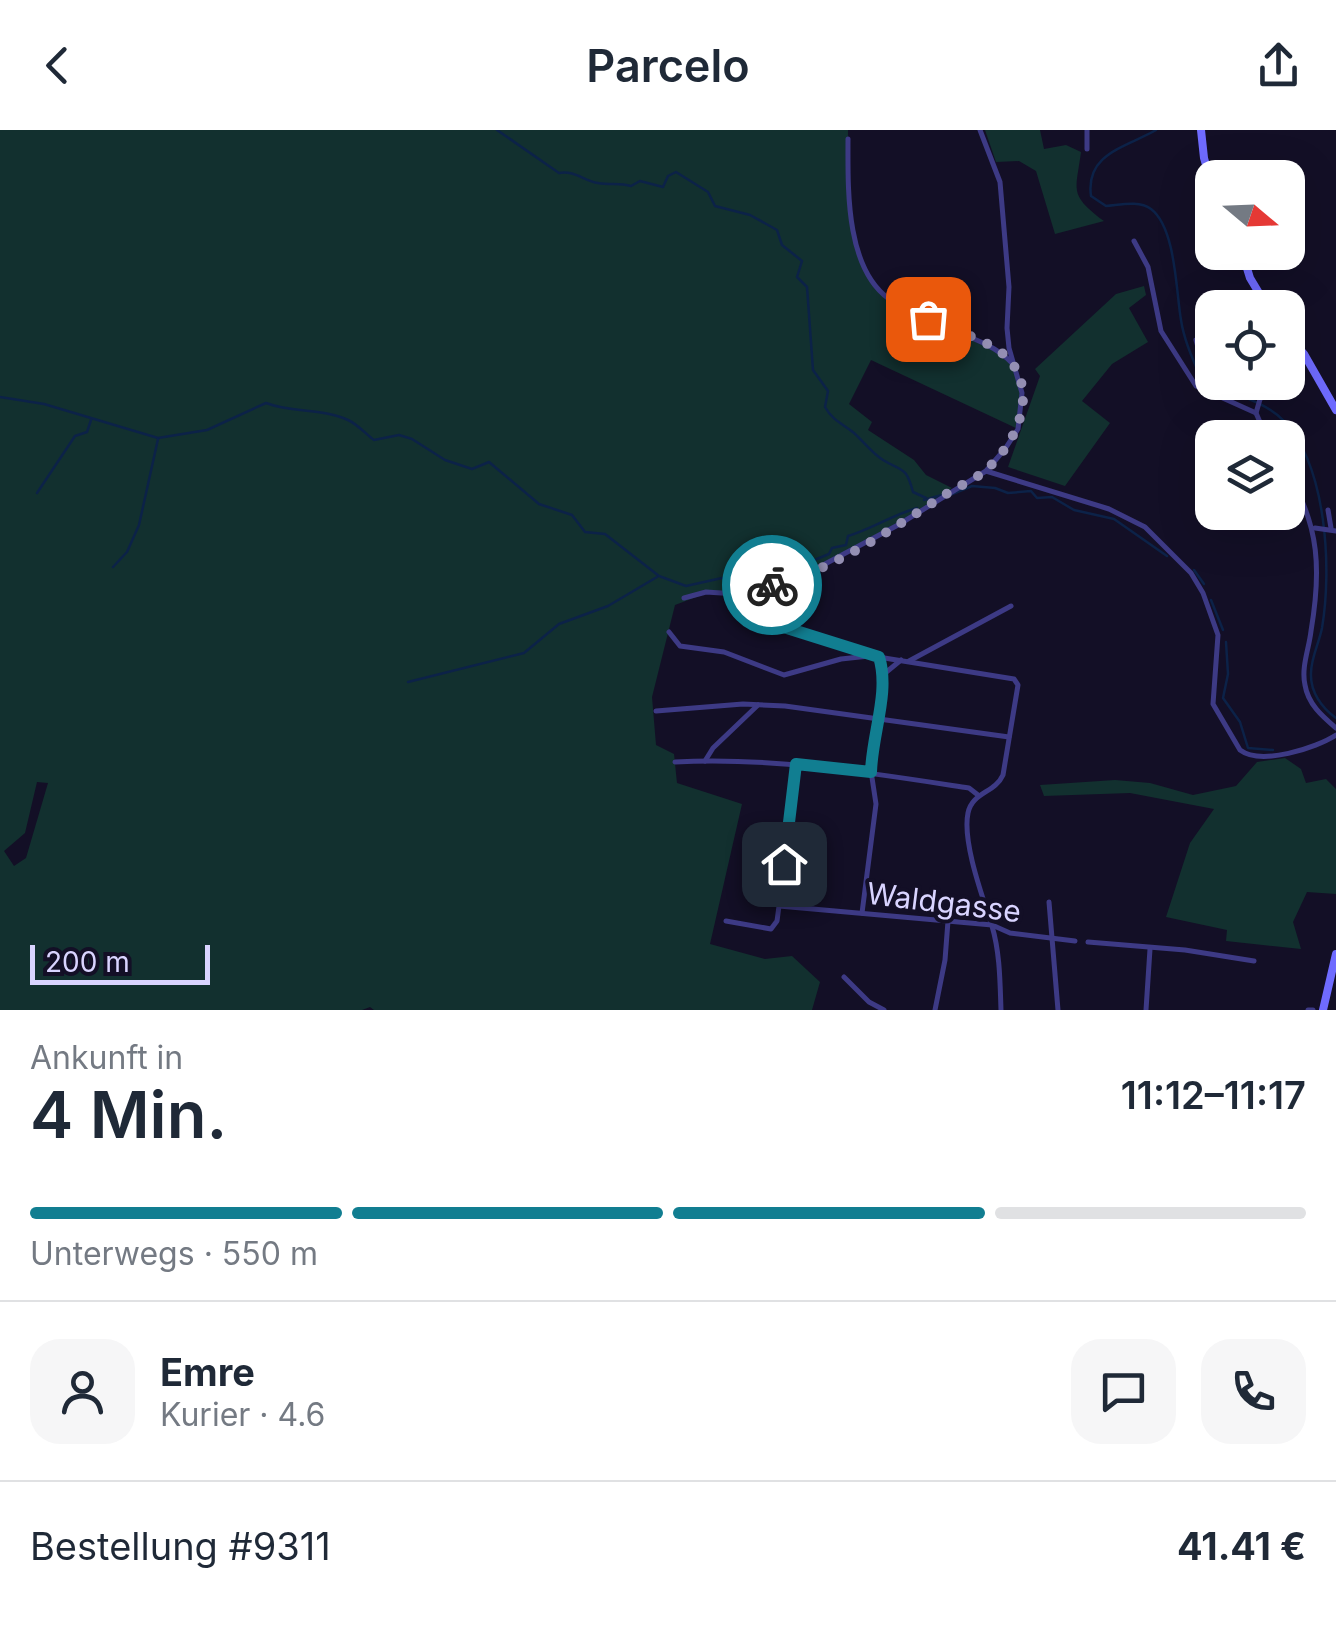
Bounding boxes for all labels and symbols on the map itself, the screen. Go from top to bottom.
north arrow [1195,160,1305,270]
pin [886,277,971,362]
courier [722,535,822,635]
pin [742,822,827,907]
street label: Waldgasse [865,875,1023,929]
scale bar [30,940,210,984]

